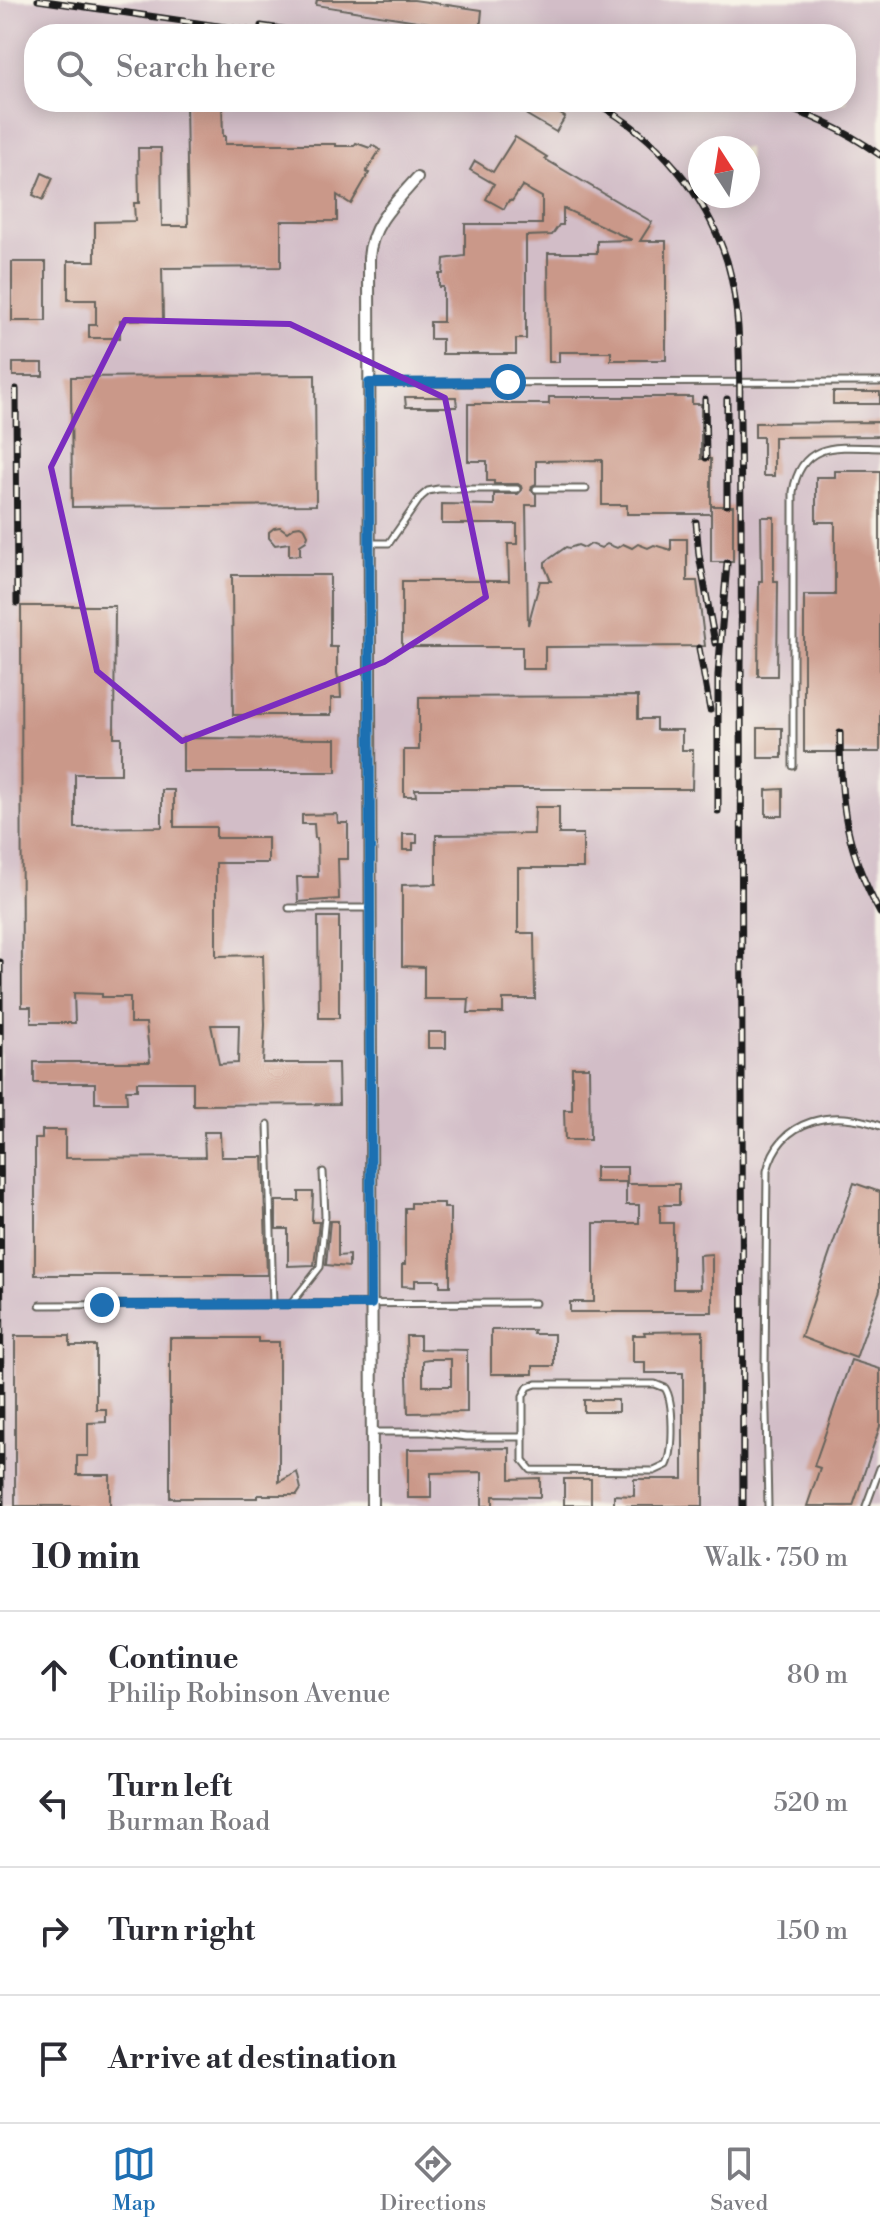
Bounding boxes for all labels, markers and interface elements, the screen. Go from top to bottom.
search box [24,24,856,112]
icon: search [52,46,96,90]
text: Search here [116,49,276,87]
north arrow [688,136,760,208]
route start [490,364,526,400]
route end [84,1287,120,1323]
text: 10 min [32,1537,140,1579]
text: Walk · 750 m [704,1542,848,1574]
text: Continue [108,1640,239,1678]
icon: ahead [32,1653,76,1697]
text: 80 m [787,1659,848,1691]
text: Philip Robinson Avenue [108,1678,390,1710]
text: Turn left [108,1768,232,1806]
icon: left [32,1781,76,1825]
text: 520 m [773,1787,848,1819]
text: Burman Road [108,1806,270,1838]
icon: right [32,1909,76,1953]
text: Turn right [108,1912,255,1950]
text: 150 m [777,1915,848,1947]
icon: arrive [32,2037,76,2081]
text: Arrive at destination [108,2040,397,2078]
tab: Map [112,2142,156,2217]
tab: Directions [380,2142,486,2217]
tab: Saved [710,2142,768,2217]

